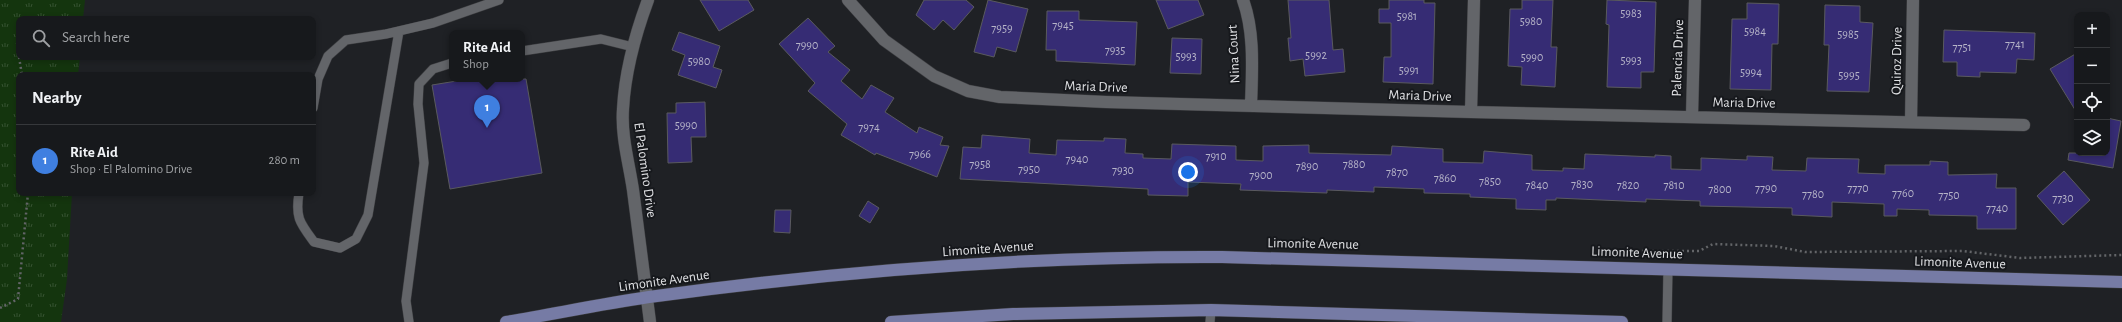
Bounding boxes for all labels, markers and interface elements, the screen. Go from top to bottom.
house number: 5983 [1620,7,1642,19]
house number: 5981 [1397,10,1417,22]
map controls [2074,12,2110,156]
button: + [2074,12,2110,48]
house number: 5980 [1520,15,1542,27]
search box [16,16,316,60]
house number: 7945 [1052,19,1074,31]
street label: Palencia Drive [1670,19,1686,97]
house number: 7959 [991,22,1013,34]
street label: Nina Court [1225,24,1243,84]
house number: 5984 [1744,25,1766,37]
icon: search [30,27,52,49]
street label: Quiroz Drive [1889,27,1905,95]
house number: 5985 [1837,28,1859,40]
text: Search here [62,30,130,45]
popup [449,30,525,82]
house number: 7741 [2005,38,2025,50]
house number: 7990 [796,39,818,51]
text: Rite Aid [463,40,511,55]
house number: 7751 [1952,41,1972,53]
house number: 7935 [1105,44,1125,56]
button: − [2074,48,2110,84]
house number: 5992 [1305,49,1327,61]
house number: 5993 [1175,50,1197,62]
house number: 5990 [1521,51,1543,63]
house number: 5993 [1620,54,1642,66]
house number: 5980 [688,55,710,67]
text: Shop [463,58,489,71]
house number: 5991 [1399,64,1419,76]
house number: 5994 [1740,66,1762,78]
house number: 5995 [1838,69,1860,81]
street label: Maria Drive [1064,79,1128,95]
button: locate [2074,84,2110,120]
street label: Maria Drive [1388,88,1452,104]
text: Nearby [32,89,82,106]
pin: 1 [474,95,500,128]
street label: Maria Drive [1712,95,1776,111]
house number: 5990 [675,119,697,131]
button: layers [2074,120,2110,156]
street label: El Palomino Drive [631,121,659,219]
house number: 7974 [858,121,880,133]
text: Rite Aid [70,145,118,160]
house number: 7966 [909,148,931,160]
house number: 7910 [1205,150,1227,162]
house number: 7940 [1066,153,1088,165]
text: 1 [43,154,47,167]
text: 280 m [269,154,300,167]
house number: 7958 [969,158,991,170]
house number: 7880 [1343,158,1365,170]
house number: 7890 [1296,160,1318,172]
your location [1178,162,1198,182]
text: Shop · El Palomino Drive [70,163,192,176]
house number: 7950 [1018,163,1040,175]
house number: 7930 [1112,164,1134,176]
house number: 7870 [1386,166,1408,178]
house number: 7900 [1249,169,1273,181]
house number: 7860 [1434,172,1456,184]
house number: 7850 [1479,175,1501,187]
house number: 7830 [1571,178,1593,190]
house number: 7840 [1526,179,1548,191]
house number: 7820 [1617,179,1639,191]
house number: 7810 [1663,179,1685,191]
house number: 7790 [1755,182,1777,194]
house number: 7770 [1847,182,1869,194]
house number: 7800 [1708,183,1732,195]
house number: 7760 [1892,187,1914,199]
house number: 7780 [1802,188,1824,200]
house number: 7750 [1938,189,1960,201]
house number: 7730 [2052,192,2074,204]
house number: 7740 [1986,202,2008,214]
street label: Limonite Avenue [1267,236,1359,252]
street label: Limonite Avenue [942,239,1034,259]
street label: Limonite Avenue [1591,244,1683,262]
street label: Limonite Avenue [1914,254,2006,272]
street label: Limonite Avenue [618,268,710,294]

